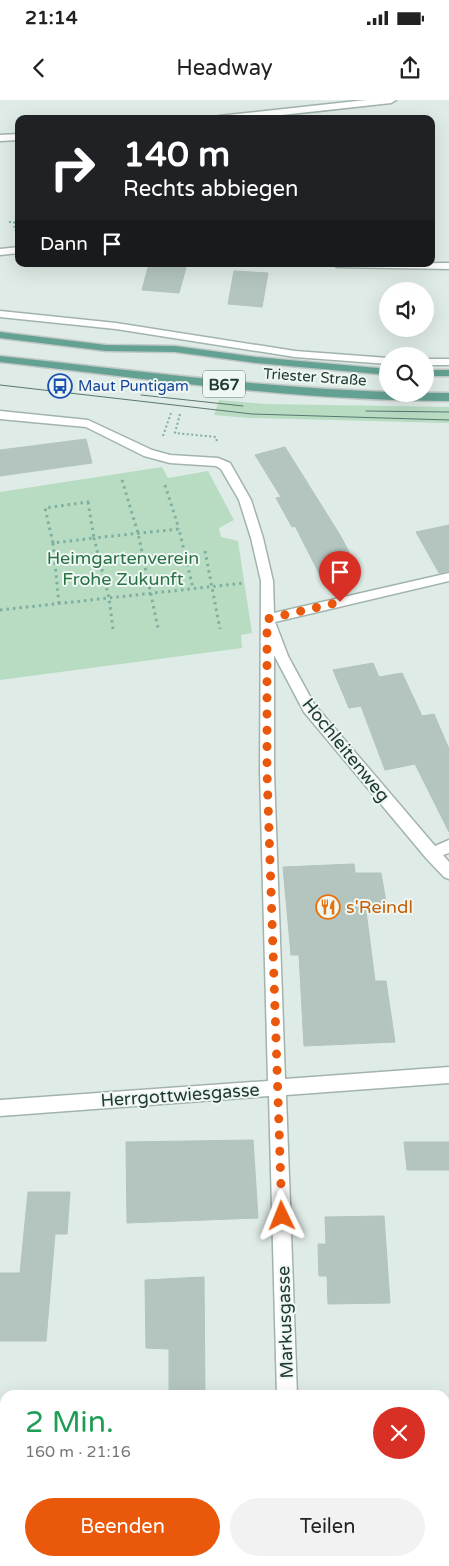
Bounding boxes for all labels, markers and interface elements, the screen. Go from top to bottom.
text: 21:14 [25,7,78,29]
icon: back [25,54,53,82]
icon: share [396,54,424,82]
text: Headway [176,55,273,81]
text: 140 m [123,134,230,176]
icon: right [40,135,105,200]
text: Rechts abbiegen [123,176,298,202]
icon: arrive [98,230,126,258]
text: Dann [40,233,88,255]
map controls [379,282,434,402]
button: sound [379,282,434,337]
button: search [379,347,434,402]
street label: Triester Straße [263,364,367,390]
road number: B67 [203,370,245,398]
bus stop icon: Maut Puntigam [47,373,73,399]
place label: Maut Puntigam [78,377,189,395]
park label: Heimgartenverein Frohe Zukunft [47,547,199,590]
pin [319,551,361,602]
icon: arrive [326,558,354,586]
street label: Hochleitenweg [297,694,395,806]
restaurant icon: s'Reindl [315,894,341,920]
place label: s'Reindl [346,896,413,918]
street label: Herrgottwiesgasse [100,1078,260,1112]
position arrow [255,1189,307,1241]
street label: Markusgasse [272,1265,298,1379]
text: 2 Min. [25,1404,114,1441]
button: close [373,1407,425,1459]
text: 160 m · 21:16 [25,1442,131,1462]
button: Beenden [25,1498,220,1556]
button: Teilen [230,1498,425,1556]

